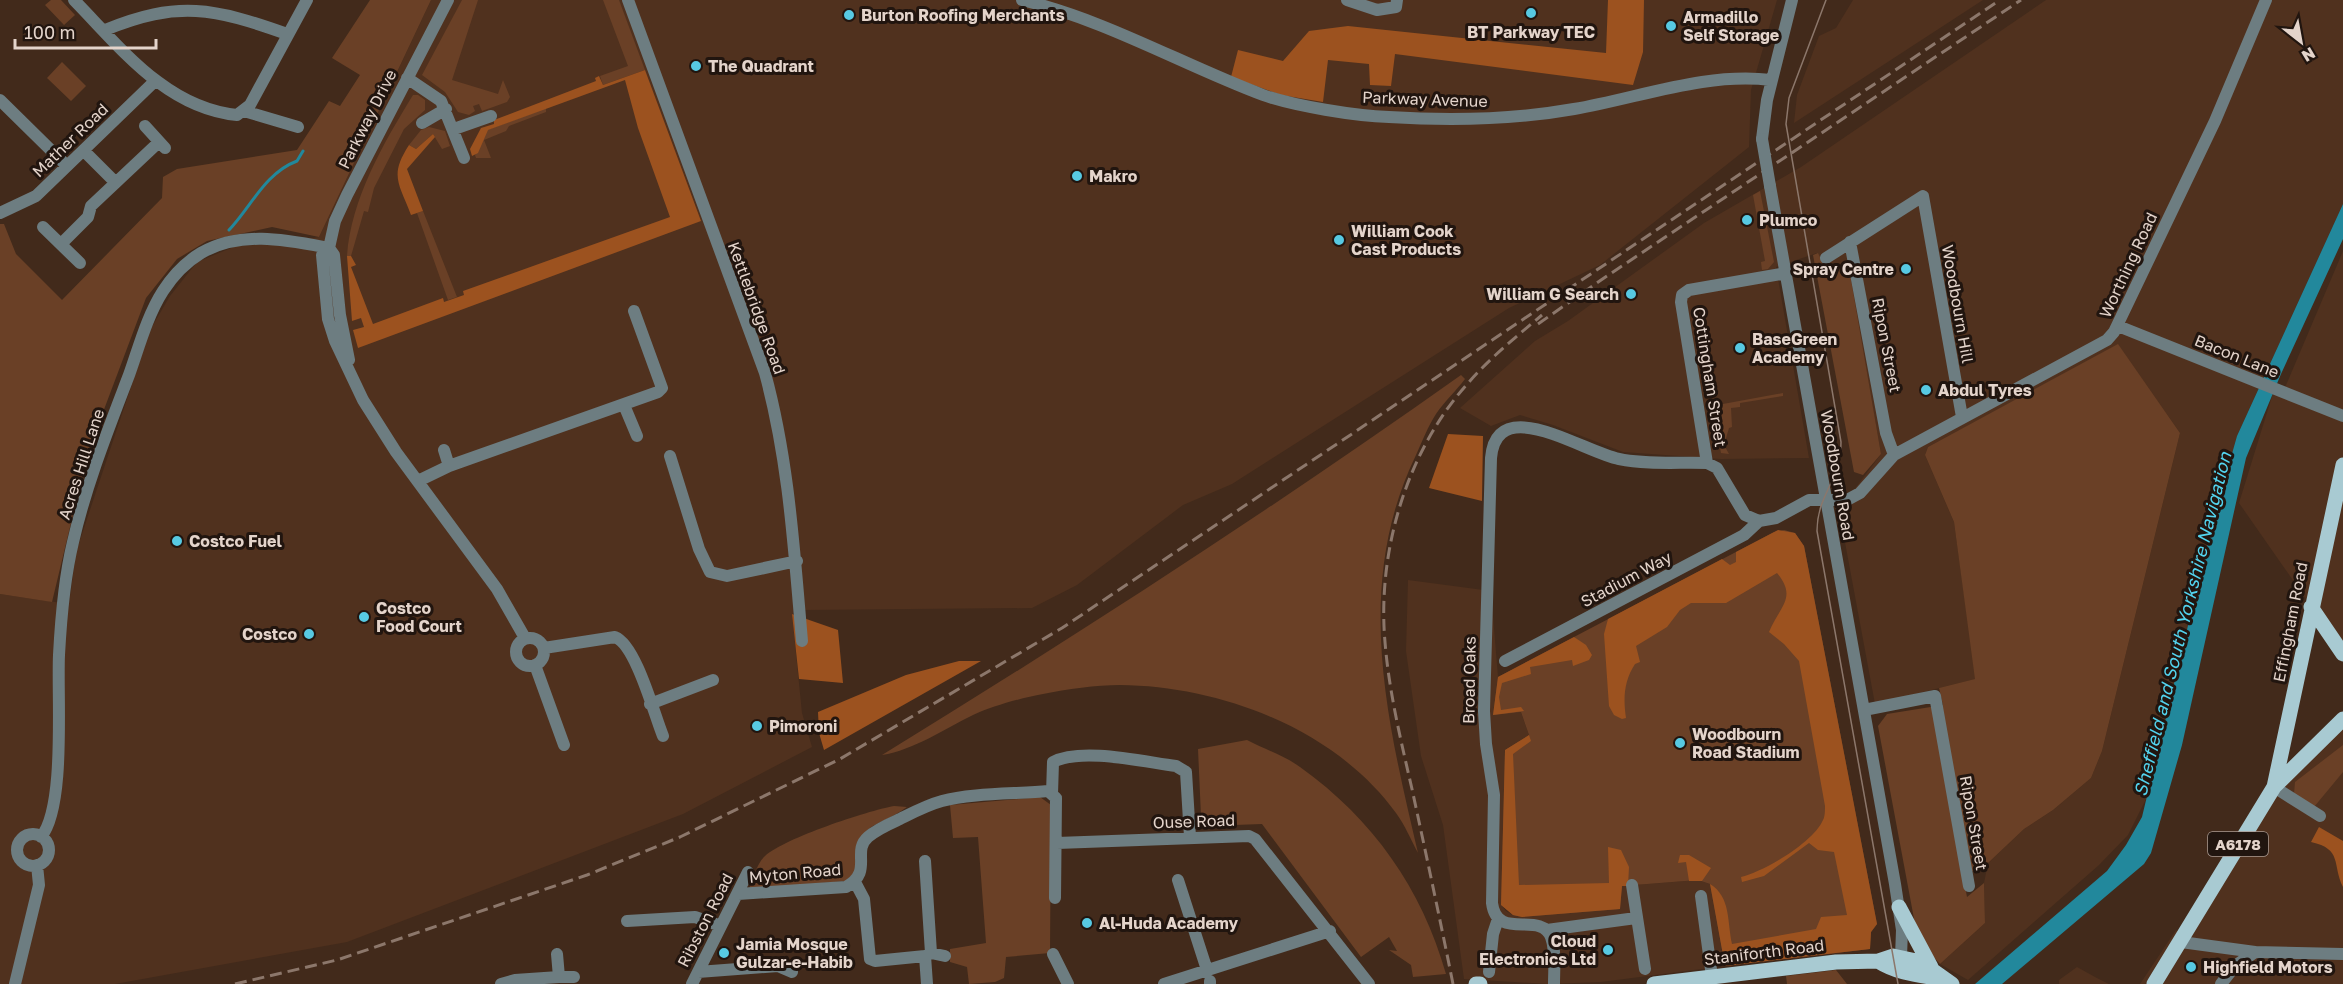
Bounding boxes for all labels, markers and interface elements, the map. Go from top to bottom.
place label: Burton Roofing Merchants [861,5,1065,25]
marker: BT Parkway TEC [1524,6,1538,20]
place label: Armadillo Self Storage [1683,7,1779,45]
marker: Burton Roofing Merchants [842,8,856,22]
scale bar [15,12,156,50]
north arrow [2271,12,2331,72]
marker: Armadillo Self Storage [1664,19,1678,33]
text: 100 m [24,21,75,43]
place label: BT Parkway TEC [1467,22,1595,42]
text: N [2298,43,2319,67]
place label: The Quadrant [708,56,814,76]
marker: The Quadrant [689,59,703,73]
street label: Parkway Drive [333,66,401,172]
street label: Parkway Avenue [1362,87,1488,111]
street label: Mather Road [28,99,112,181]
place label: Makro [1089,166,1138,186]
marker: Makro [1070,169,1084,183]
street label: Worthing Road [2095,209,2161,321]
place label: Plumco [1759,210,1818,230]
marker: Plumco [1740,213,1754,227]
place label: William Cook Cast Products [1351,221,1461,259]
marker: William Cook Cast Products [1332,233,1346,247]
street label: Kettlebridge Road [724,239,790,377]
street label: Woodbourn Hill [1938,243,1978,365]
place label: Spray Centre [1792,259,1894,279]
marker: Spray Centre [1899,262,1913,276]
place label: William G Search [1486,284,1619,304]
marker: William G Search [1624,287,1638,301]
street label: Ripon Street [1868,296,1906,394]
street label: Cottingham Street [1689,306,1731,448]
place label: BaseGreen Academy [1752,329,1837,367]
street label: Bacon Lane [2192,330,2282,382]
marker: BaseGreen Academy [1733,341,1747,355]
place label: Abdul Tyres [1938,380,2032,400]
marker: Abdul Tyres [1919,383,1933,397]
street label: Acres Hill Lane [54,406,108,522]
street label: Woodbourn Road [1817,408,1859,542]
water label: Sheffield and South Yorkshire Navigation [2129,449,2236,798]
place label: Costco Fuel [189,531,283,551]
marker: Costco Fuel [170,534,184,548]
street label: Stadium Way [1577,547,1675,611]
street label: Effingham Road [2269,560,2311,684]
place label: Costco Food Court [376,598,462,636]
marker: Costco Food Court [357,610,371,624]
place label: Costco [242,624,297,644]
marker: Costco [302,627,316,641]
street label: Broad Oaks [1458,636,1480,724]
place label: Pimoroni [769,716,837,736]
marker: Pimoroni [750,719,764,733]
place label: Woodbourn Road Stadium [1692,724,1800,762]
marker: Woodbourn Road Stadium [1673,736,1687,750]
street label: Ripon Street [1956,774,1992,872]
street label: Ouse Road [1152,810,1236,832]
road number: A6178 [2208,832,2268,856]
street label: Myton Road [748,859,842,887]
street label: Ribston Road [673,870,737,970]
place label: Al-Huda Academy [1099,913,1239,933]
marker: Al-Huda Academy [1080,916,1094,930]
place label: Cloud Electronics Ltd [1479,931,1596,969]
place label: Jamia Mosque Gulzar-e-Habib [736,934,853,972]
street label: Staniforth Road [1703,935,1825,969]
marker: Cloud Electronics Ltd [1601,943,1615,957]
marker: Jamia Mosque Gulzar-e-Habib [717,946,731,960]
place label: Highfield Motors [2203,957,2333,977]
marker: Highfield Motors [2184,960,2198,974]

